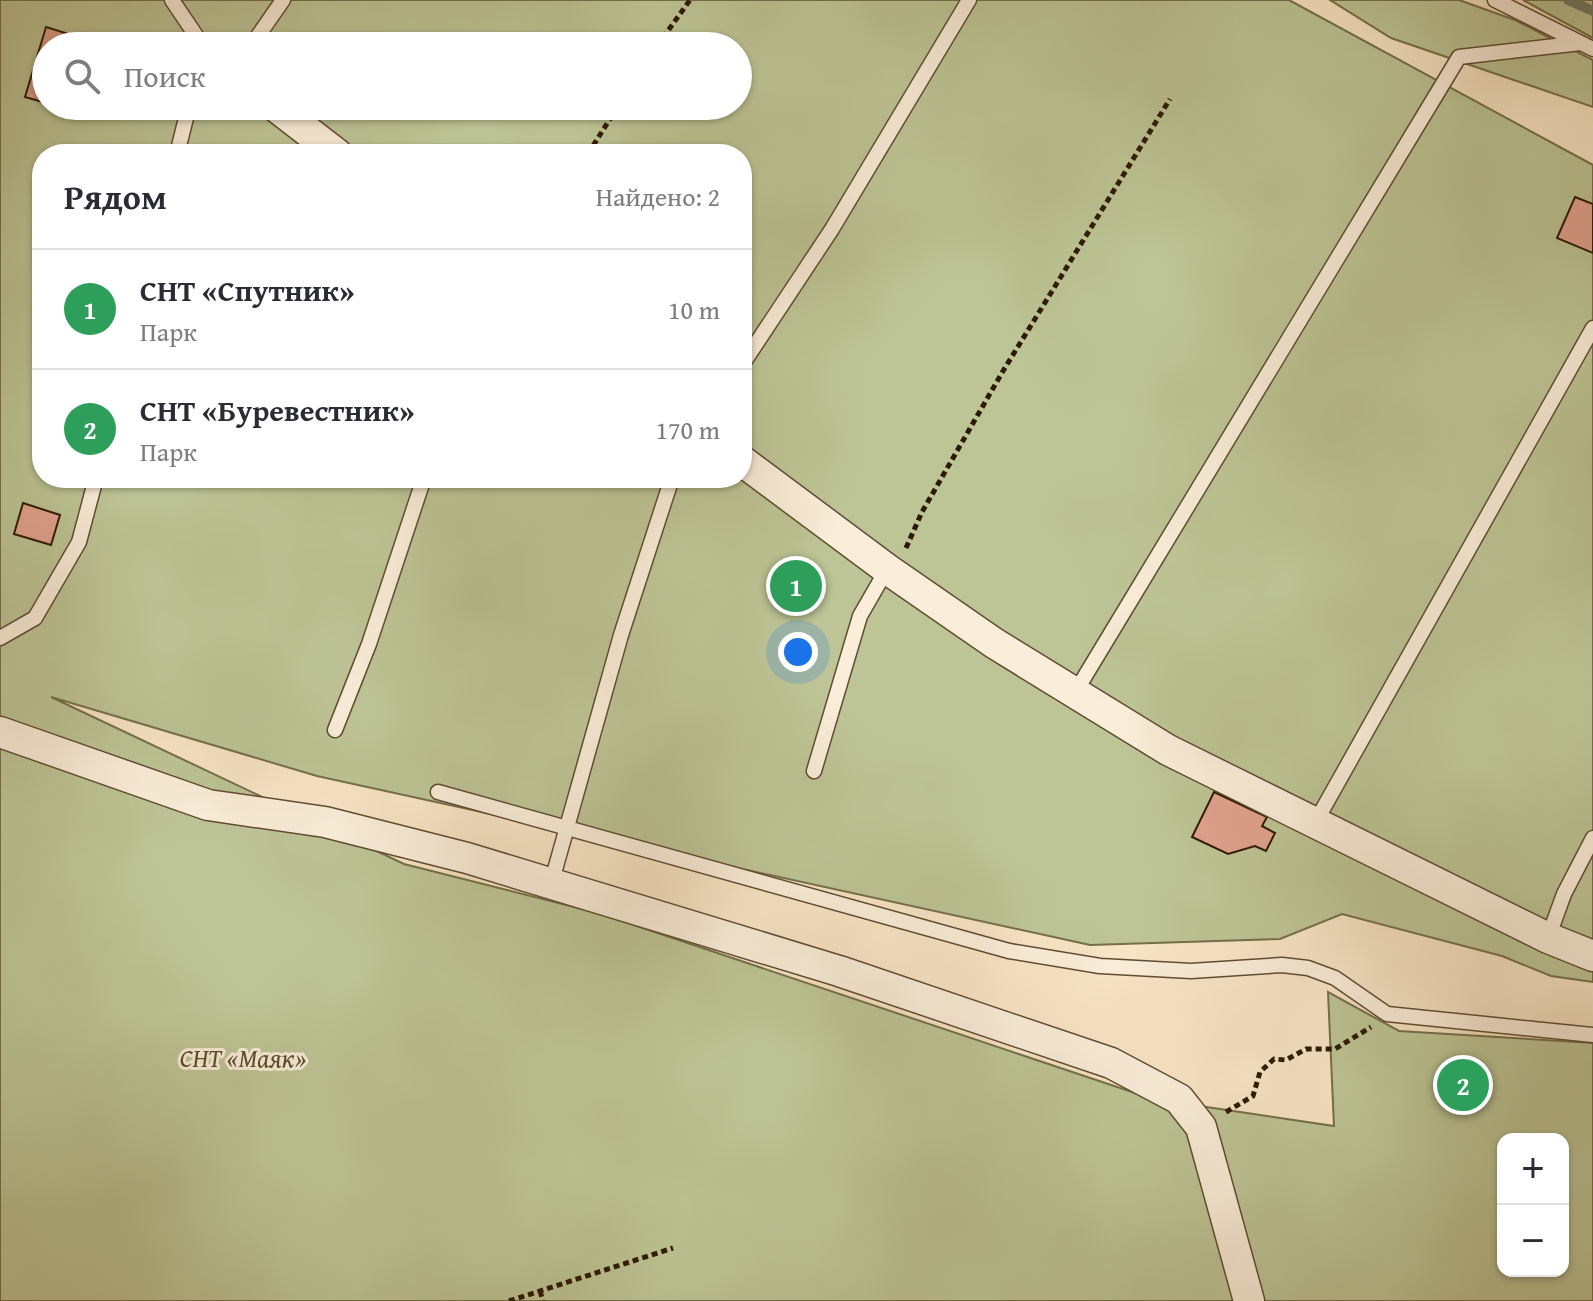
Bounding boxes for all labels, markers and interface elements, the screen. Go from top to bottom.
search box [32,32,752,120]
icon: search [60,54,104,98]
text: Поиск [124,54,206,98]
text: Рядом [64,172,167,221]
text: Найдено: 2 [596,177,720,216]
text: СНТ «Спутник» [140,268,355,312]
text: 1 [83,290,97,329]
text: 10 m [668,290,720,329]
text: Парк [140,312,197,351]
text: СНТ «Буревестник» [140,388,414,432]
text: 2 [83,410,97,449]
text: 170 m [655,410,720,449]
text: Парк [140,432,197,471]
pin: 1 [770,556,822,616]
your location [778,632,818,672]
park label: СНТ «Маяк» [180,1038,306,1077]
pin: 2 [1437,1055,1489,1115]
map controls [1497,1133,1569,1277]
button: + [1497,1133,1569,1205]
button: − [1497,1205,1569,1277]

